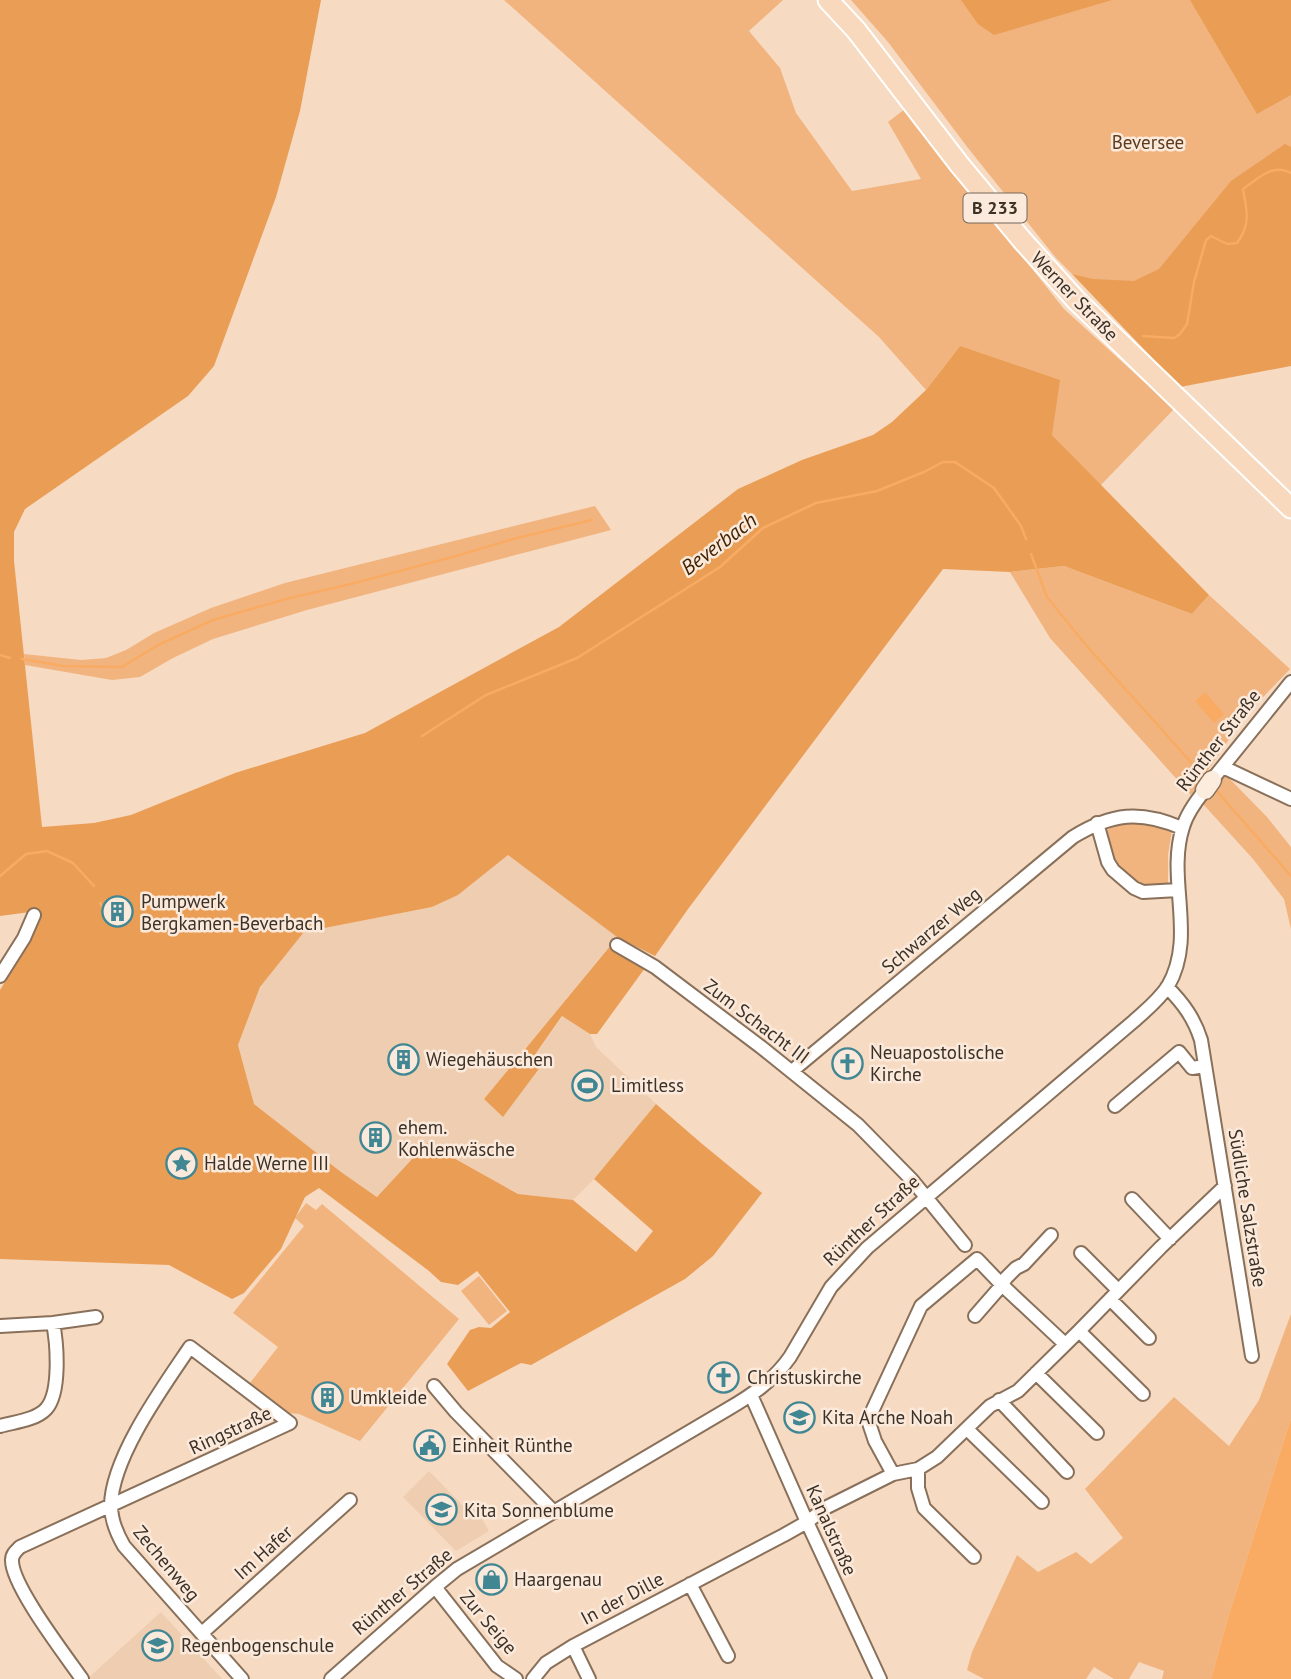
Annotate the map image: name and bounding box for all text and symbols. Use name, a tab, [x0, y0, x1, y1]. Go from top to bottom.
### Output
park label: Beversee	[1112, 130, 1184, 154]
road number: B 233	[964, 194, 1026, 223]
street label: Werner Straße	[1026, 246, 1124, 346]
water label: Beverbach	[675, 506, 762, 581]
street label: Rünther Straße	[1171, 684, 1265, 796]
street label: Schwarzer Weg	[876, 881, 986, 979]
place label: Pumpwerk Bergkamen-Beverbach	[141, 889, 323, 935]
building icon: Pumpwerk Bergkamen-Beverbach	[101, 895, 135, 929]
street label: Zum Schacht III	[699, 973, 815, 1069]
place label: Neuapostolische Kirche	[870, 1040, 1004, 1086]
building icon: Wiegehäuschen	[386, 1042, 420, 1076]
church icon: Neuapostolische Kirche	[830, 1046, 864, 1080]
place label: Wiegehäuschen	[426, 1047, 553, 1071]
sports icon: Limitless	[571, 1068, 605, 1102]
place label: Limitless	[611, 1073, 684, 1097]
place label: ehem. Kohlenwäsche	[398, 1115, 515, 1161]
building icon: ehem. Kohlenwäsche	[358, 1121, 392, 1155]
street label: Südliche Salzstraße	[1224, 1127, 1272, 1289]
place icon: Halde Werne III	[164, 1146, 198, 1180]
place label: Halde Werne III	[204, 1151, 329, 1175]
street label: Rünther Straße	[818, 1169, 924, 1271]
church icon: Christuskirche	[707, 1360, 741, 1394]
place label: Christuskirche	[747, 1365, 862, 1389]
building icon: Umkleide	[310, 1380, 344, 1414]
place label: Umkleide	[350, 1385, 427, 1409]
street label: Ringstraße	[185, 1400, 275, 1460]
school or university icon: Kita Arche Noah	[782, 1400, 816, 1434]
place label: Kita Arche Noah	[822, 1405, 953, 1429]
public building icon: Einheit Rünthe	[412, 1428, 446, 1462]
place label: Einheit Rünthe	[452, 1433, 573, 1457]
street label: Kanalstraße	[801, 1481, 863, 1579]
school or university icon: Kita Sonnenblume	[424, 1493, 458, 1527]
place label: Kita Sonnenblume	[464, 1498, 614, 1522]
street label: Im Hafer	[229, 1519, 298, 1584]
street label: Zechenweg	[128, 1520, 206, 1606]
street label: Rünther Straße	[347, 1542, 457, 1640]
shop icon: Haargenau	[474, 1562, 508, 1596]
street label: In der Dille	[576, 1566, 668, 1630]
place label: Haargenau	[514, 1567, 602, 1591]
street label: Zur Seige	[455, 1585, 523, 1659]
school or university icon: Regenbogenschule	[141, 1628, 175, 1662]
place label: Regenbogenschule	[181, 1633, 334, 1657]

